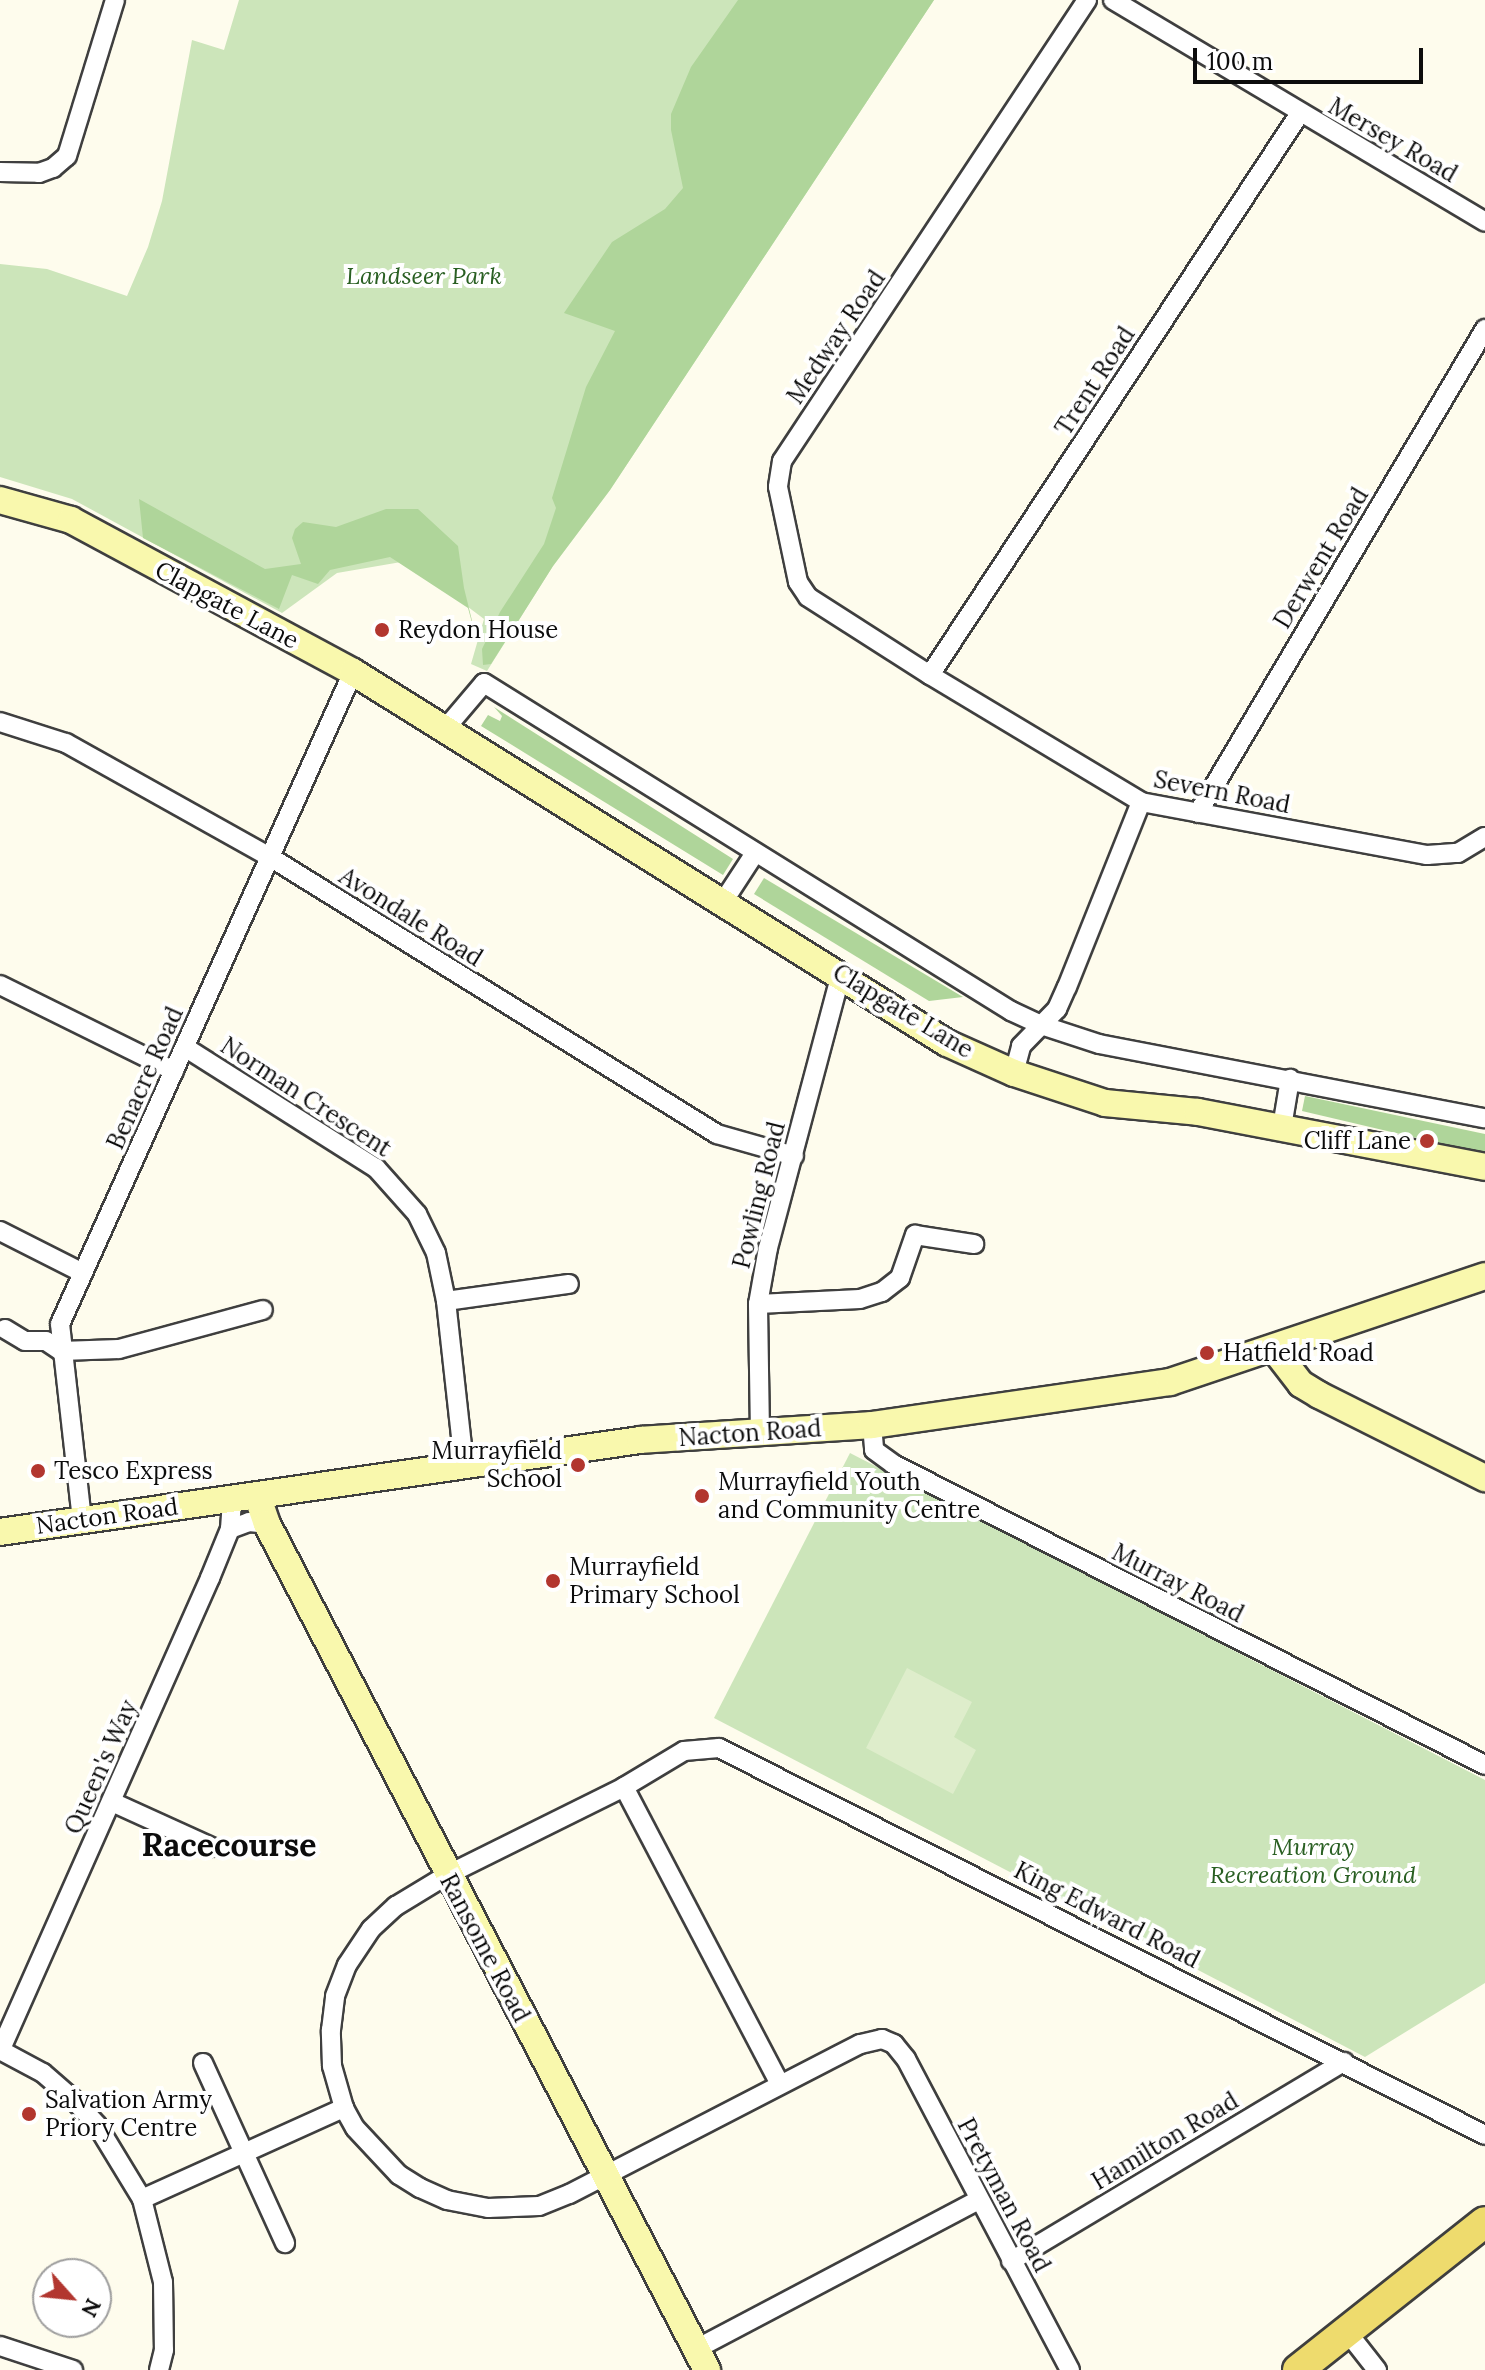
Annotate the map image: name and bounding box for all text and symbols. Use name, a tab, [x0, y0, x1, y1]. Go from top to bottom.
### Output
scale bar	[1197, 32, 1427, 82]
text: 100 m	[1207, 46, 1273, 77]
street label: Mersey Road	[1323, 92, 1463, 188]
park label: Landseer Park	[346, 262, 502, 290]
street label: Medway Road	[781, 265, 891, 409]
street label: Trent Road	[1049, 321, 1141, 441]
street label: Derwent Road	[1268, 482, 1374, 634]
street label: Clapgate Lane	[150, 555, 304, 655]
place label: Reydon House	[398, 616, 558, 644]
marker: Reydon House	[373, 621, 391, 639]
street label: Severn Road	[1151, 765, 1293, 819]
street label: Avondale Road	[334, 861, 488, 973]
street label: Clapgate Lane	[828, 958, 978, 1064]
street label: Benacre Road	[101, 1002, 189, 1154]
street label: Norman Crescent	[215, 1031, 397, 1163]
street label: Powling Road	[727, 1119, 791, 1271]
place label: Cliff Lane	[1304, 1127, 1411, 1155]
marker: Cliff Lane	[1418, 1132, 1436, 1150]
place label: Hatfield Road	[1223, 1339, 1374, 1367]
marker: Hatfield Road	[1198, 1344, 1216, 1362]
street label: Nacton Road	[678, 1414, 822, 1452]
place label: Murrayfield School	[431, 1437, 562, 1493]
marker: Murrayfield School	[569, 1456, 587, 1474]
place label: Tesco Express	[54, 1457, 213, 1485]
marker: Tesco Express	[29, 1462, 47, 1480]
place label: Murrayfield Youth and Community Centre	[718, 1468, 980, 1524]
marker: Murrayfield Youth and Community Centre	[693, 1487, 711, 1505]
street label: Nacton Road	[34, 1492, 180, 1540]
street label: Murray Road	[1107, 1538, 1249, 1628]
place label: Murrayfield Primary School	[569, 1553, 740, 1609]
marker: Murrayfield Primary School	[544, 1572, 562, 1590]
street label: Queen's Way	[59, 1695, 143, 1839]
district label: Racecourse	[142, 1826, 316, 1864]
park label: Murray Recreation Ground	[1210, 1833, 1416, 1889]
street label: King Edward Road	[1009, 1856, 1205, 1974]
street label: Ransome Road	[434, 1869, 536, 2027]
place label: Salvation Army Priory Centre	[45, 2086, 212, 2142]
street label: Hamilton Road	[1087, 2086, 1243, 2196]
marker: Salvation Army Priory Centre	[20, 2105, 38, 2123]
street label: Pretyman Road	[951, 2113, 1057, 2277]
north arrow	[32, 2258, 112, 2338]
text: N	[75, 2294, 108, 2322]

